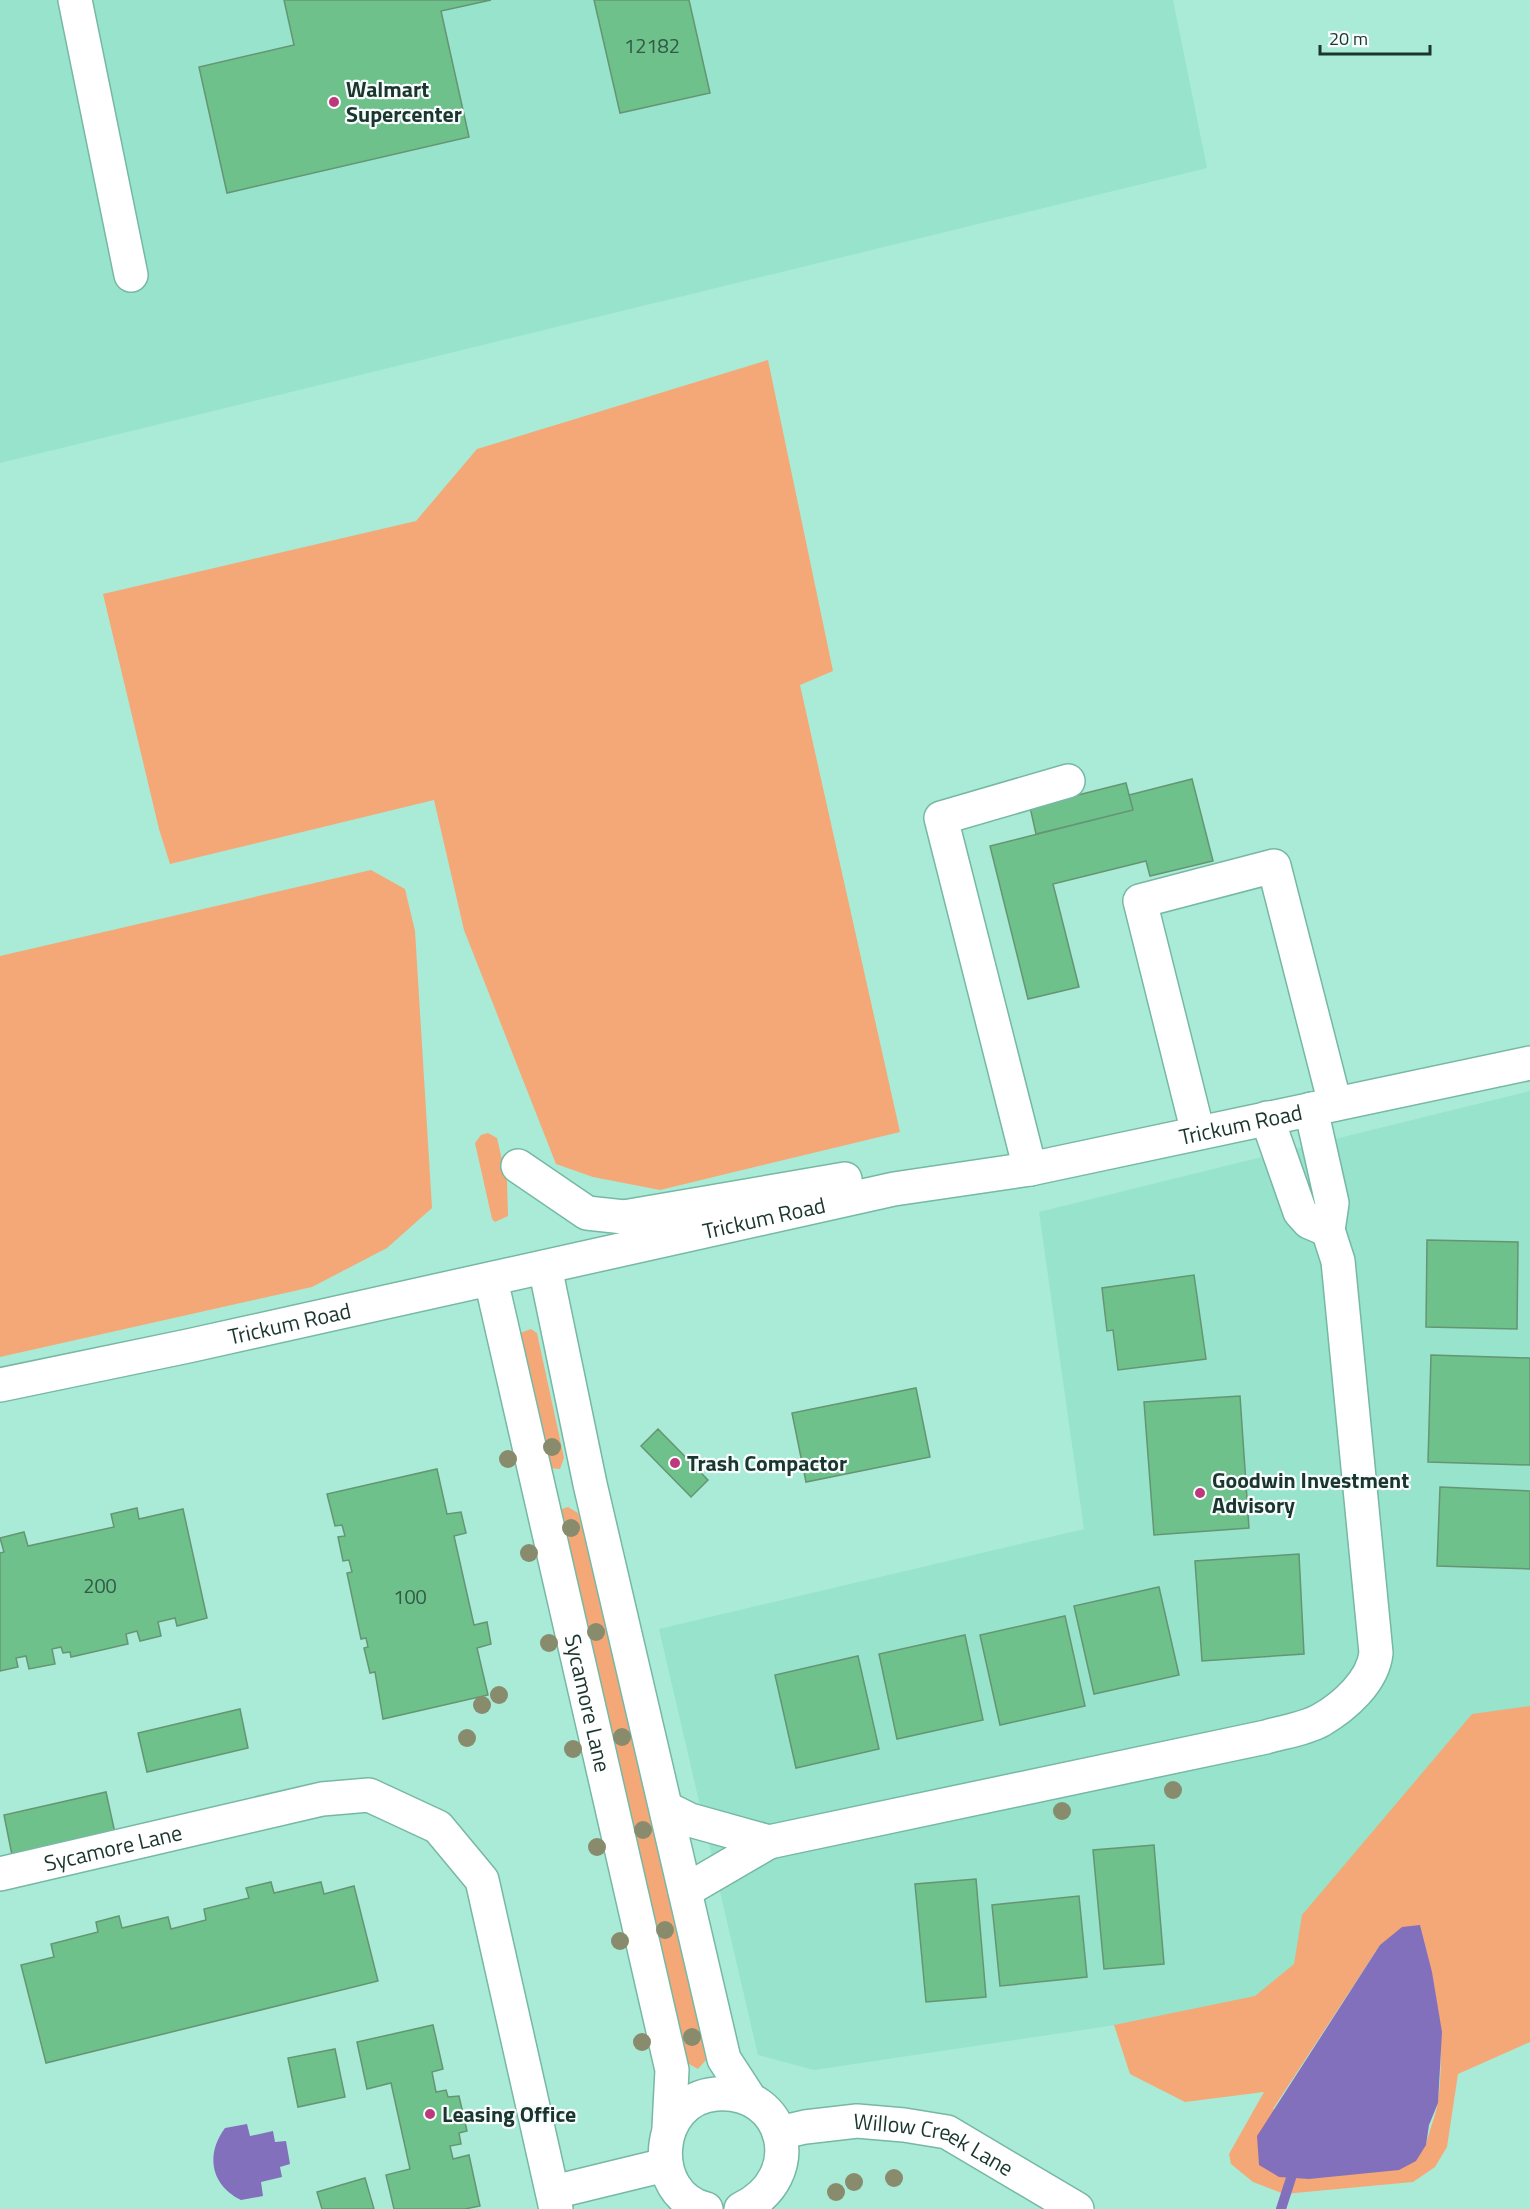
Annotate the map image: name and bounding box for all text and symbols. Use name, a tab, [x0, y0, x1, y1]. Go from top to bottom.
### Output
scale bar	[1320, 18, 1430, 56]
text: 20 m	[1329, 25, 1368, 52]
house number: 12182	[624, 30, 680, 61]
place label: Walmart Supercenter	[346, 72, 462, 131]
marker: Walmart Supercenter	[327, 95, 341, 109]
street label: Trickum Road	[1176, 1095, 1305, 1154]
street label: Trickum Road	[699, 1188, 829, 1248]
street label: Trickum Road	[225, 1293, 354, 1354]
place label: Trash Compactor	[687, 1446, 847, 1480]
marker: Trash Compactor	[668, 1456, 682, 1470]
place label: Goodwin Investment Advisory	[1212, 1463, 1409, 1522]
marker: Goodwin Investment Advisory	[1193, 1486, 1207, 1500]
house number: 200	[83, 1570, 117, 1601]
house number: 100	[393, 1581, 427, 1612]
street label: Sycamore Lane	[556, 1631, 620, 1775]
street label: Sycamore Lane	[41, 1815, 185, 1880]
place label: Leasing Office	[442, 2097, 576, 2131]
street label: Willow Creek Lane	[852, 2104, 1020, 2185]
marker: Leasing Office	[423, 2107, 437, 2121]

